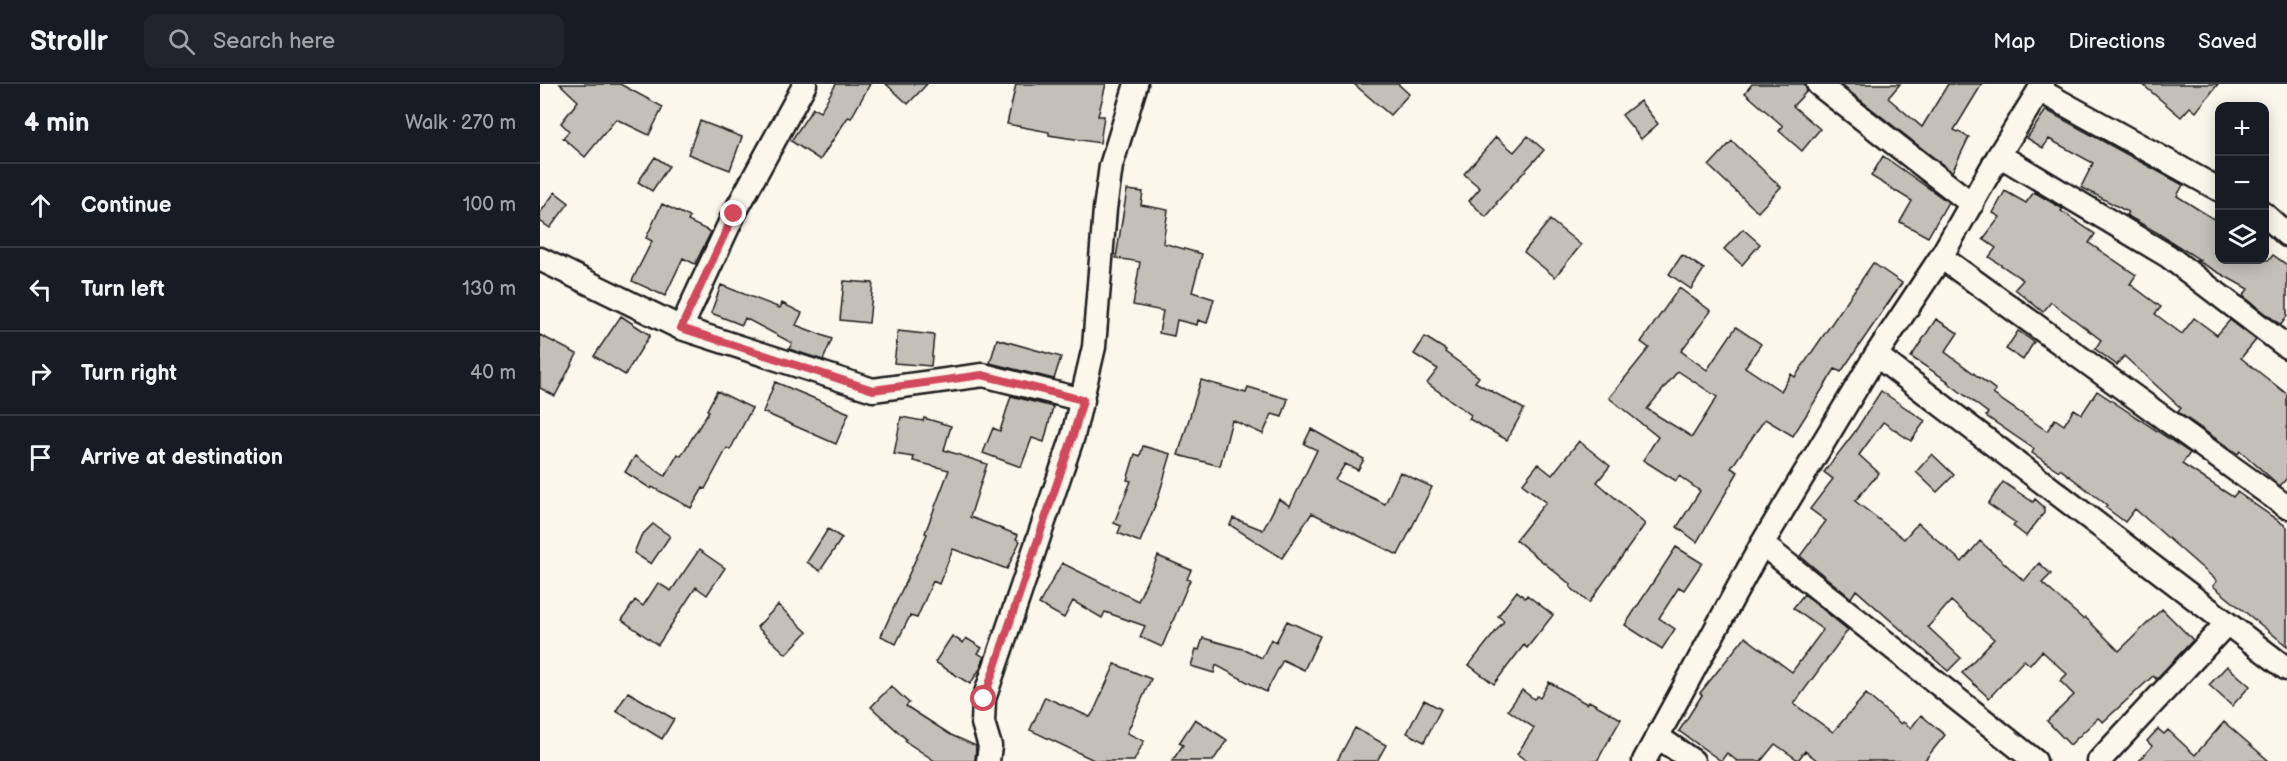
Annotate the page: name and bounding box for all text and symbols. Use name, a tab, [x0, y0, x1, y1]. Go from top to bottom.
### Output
search box	[144, 14, 564, 68]
text: Strollr	[30, 25, 108, 58]
icon: search	[165, 25, 198, 58]
text: Search here	[213, 28, 335, 55]
text: Map	[1993, 29, 2036, 54]
text: Directions	[2069, 29, 2165, 54]
text: Saved	[2198, 29, 2257, 54]
map controls	[2215, 102, 2269, 264]
button: +	[2215, 102, 2269, 156]
text: 4 min	[24, 108, 89, 139]
text: Walk · 270 m	[405, 111, 516, 135]
button: −	[2215, 156, 2269, 210]
icon: ahead	[24, 189, 57, 222]
text: Continue	[81, 192, 171, 219]
text: 100 m	[463, 193, 516, 217]
route end	[720, 200, 746, 226]
button: layers	[2215, 210, 2269, 264]
icon: left	[24, 273, 57, 306]
text: Turn left	[81, 276, 165, 303]
text: 130 m	[462, 277, 516, 301]
icon: right	[24, 357, 57, 390]
text: Turn right	[81, 360, 177, 387]
text: 40 m	[470, 361, 516, 385]
icon: arrive	[24, 441, 57, 474]
text: Arrive at destination	[81, 444, 283, 471]
route start	[970, 685, 996, 711]

